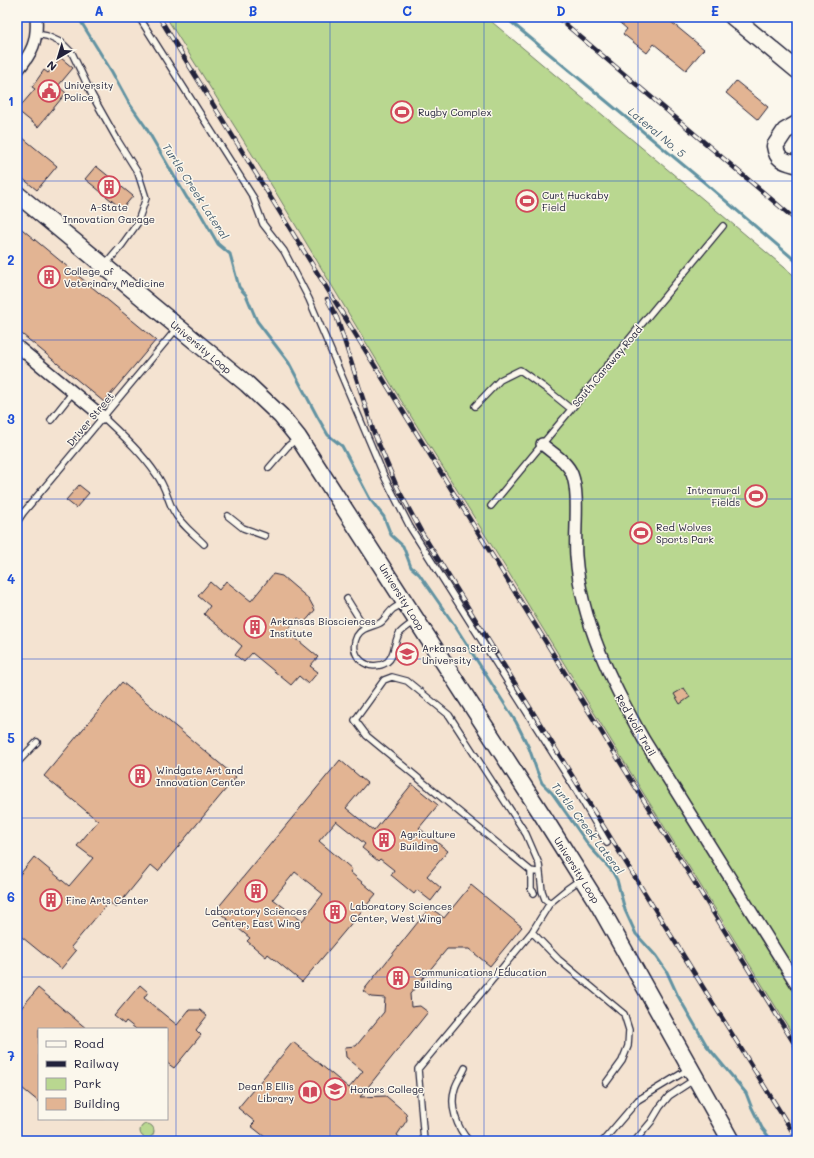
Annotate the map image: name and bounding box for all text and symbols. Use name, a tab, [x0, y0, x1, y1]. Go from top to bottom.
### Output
text: A	[94, 2, 104, 19]
text: B	[249, 2, 258, 19]
text: C	[402, 2, 412, 19]
text: D	[556, 2, 566, 19]
text: E	[711, 2, 719, 19]
north arrow	[38, 38, 78, 78]
text: N	[44, 58, 59, 75]
public building icon: University Police	[36, 78, 62, 104]
place label: University Police	[64, 78, 113, 104]
text: 1	[8, 92, 14, 109]
sports icon: Rugby Complex	[389, 99, 415, 125]
water label: Lateral No. 5	[625, 104, 689, 161]
place label: Rugby Complex	[418, 105, 491, 119]
water label: Turtle Creek Lateral	[159, 140, 233, 242]
building icon: A-State Innovation Garage	[96, 174, 122, 200]
sports icon: Curt Huckaby Field	[514, 188, 540, 214]
place label: Curt Huckaby Field	[542, 188, 609, 214]
place label: A-State Innovation Garage	[63, 200, 155, 226]
text: 2	[7, 251, 15, 268]
building icon: College of Veterinary Medicine	[36, 264, 62, 290]
place label: College of Veterinary Medicine	[64, 264, 165, 290]
street label: University Loop	[167, 317, 235, 377]
street label: South Caraway Road	[569, 322, 645, 410]
street label: Driver Street	[63, 389, 117, 449]
text: 3	[7, 410, 15, 427]
place label: Intramural Fields	[687, 483, 740, 509]
sports icon: Intramural Fields	[743, 483, 769, 509]
sports icon: Red Wolves Sports Park	[628, 520, 654, 546]
place label: Red Wolves Sports Park	[656, 520, 714, 546]
street label: University Loop	[376, 561, 428, 633]
text: 4	[7, 570, 15, 587]
building icon: Arkansas Biosciences Institute	[242, 614, 268, 640]
place label: Arkansas Biosciences Institute	[270, 614, 376, 640]
school or university icon: Arkansas State University	[394, 641, 420, 667]
place label: Arkansas State University	[422, 641, 497, 667]
street label: Red Wolf Trail	[613, 692, 659, 758]
text: 5	[7, 729, 15, 746]
building icon: Windgate Art and Innovation Center	[127, 763, 153, 789]
place label: Windgate Art and Innovation Center	[156, 763, 246, 789]
water label: Turtle Creek Lateral	[548, 779, 628, 877]
building icon: Agriculture Building	[371, 827, 397, 853]
place label: Agriculture Building	[400, 827, 456, 853]
street label: University Loop	[551, 834, 603, 906]
building icon: Laboratory Sciences Center, East Wing	[243, 878, 269, 904]
building icon: Fine Arts Center	[38, 887, 64, 913]
text: 6	[7, 888, 15, 905]
place label: Fine Arts Center	[66, 893, 148, 907]
building icon: Laboratory Sciences Center, West Wing	[322, 899, 348, 925]
place label: Laboratory Sciences Center, West Wing	[350, 899, 452, 925]
place label: Laboratory Sciences Center, East Wing	[205, 904, 307, 930]
building icon: Communications/Education Building	[385, 965, 411, 991]
place label: Communications/Education Building	[414, 965, 547, 991]
legend	[38, 1028, 168, 1120]
text: Road	[74, 1035, 104, 1051]
text: 7	[7, 1047, 15, 1064]
text: Railway	[74, 1055, 119, 1071]
text: Park	[74, 1075, 101, 1091]
school or university icon: Honors College	[322, 1076, 348, 1102]
place label: Dean B Ellis Library	[238, 1079, 294, 1105]
library icon: Dean B Ellis Library	[297, 1079, 323, 1105]
place label: Honors College	[350, 1082, 424, 1096]
text: Building	[74, 1095, 120, 1111]

